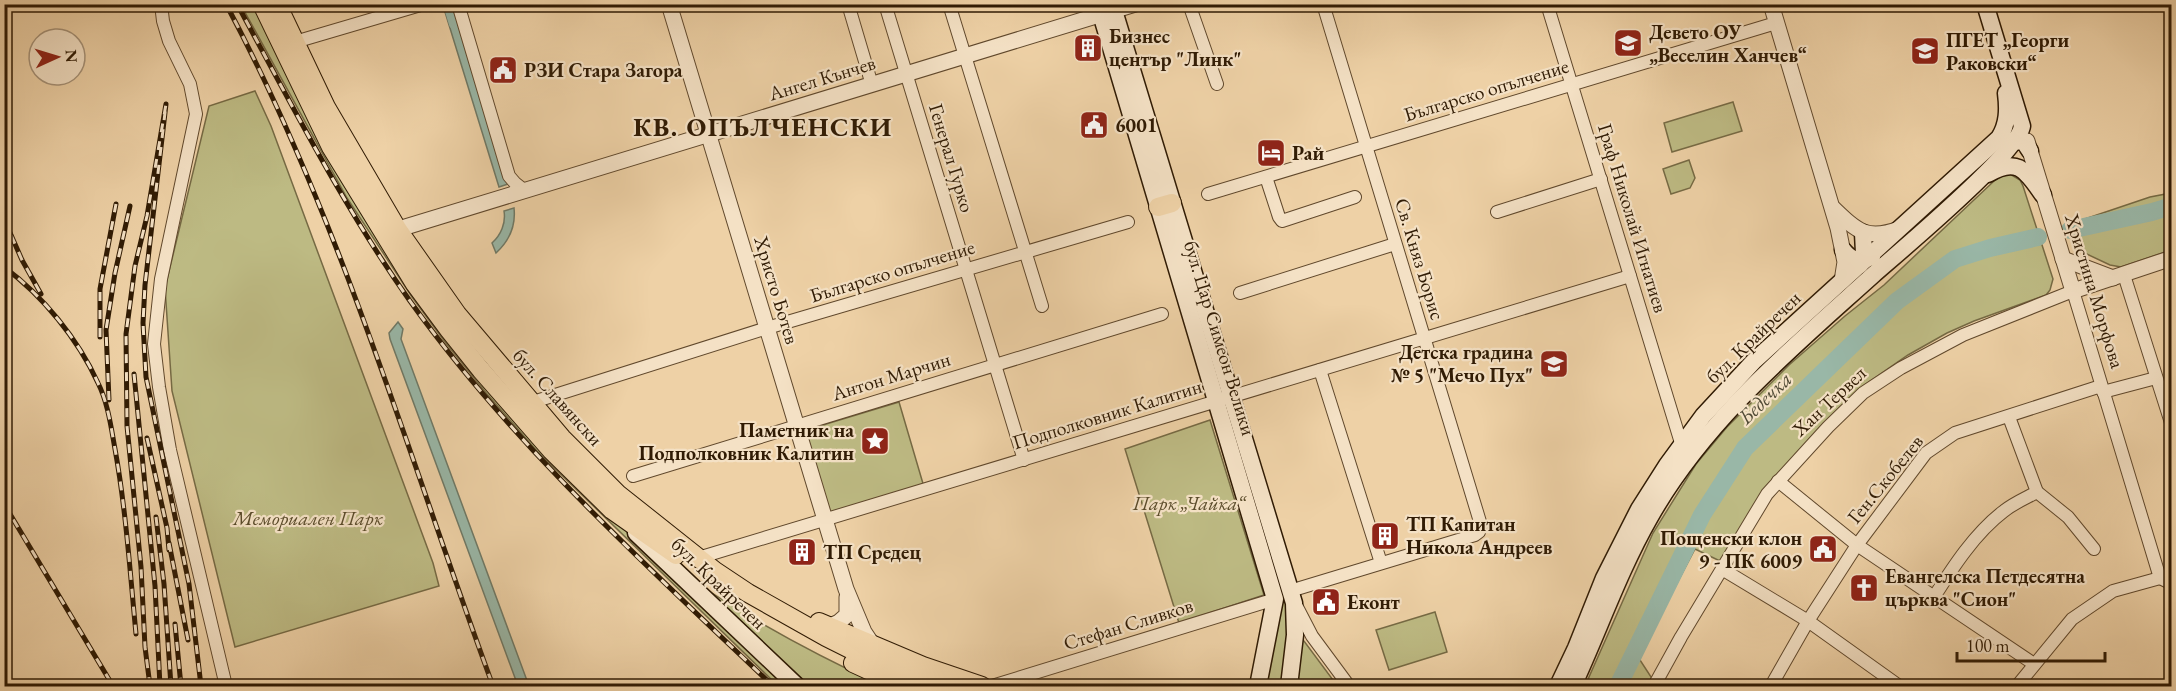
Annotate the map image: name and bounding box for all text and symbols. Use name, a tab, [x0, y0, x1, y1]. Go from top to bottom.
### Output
place label: Девето ОУ „Веселин Ханчев“	[1649, 19, 1807, 68]
place label: Бизнес център "Линк"	[1109, 23, 1241, 72]
north arrow	[27, 27, 87, 87]
school or university icon: Девето ОУ „Веселин Ханчев“	[1612, 27, 1644, 59]
place label: ПГЕТ „Георги Раковски“	[1946, 27, 2069, 76]
building icon: Бизнес център "Линк"	[1072, 32, 1104, 64]
school or university icon: ПГЕТ „Георги Раковски“	[1909, 35, 1941, 67]
text: N	[61, 49, 82, 63]
street label: Ангел Кънчев	[765, 49, 878, 107]
street label: Българско опълчение	[1400, 52, 1572, 127]
public building icon: РЗИ Стара Загора	[487, 54, 519, 86]
place label: РЗИ Стара Загора	[524, 57, 683, 83]
street label: Генерал Гурко	[923, 100, 981, 216]
public building icon: 6001	[1078, 109, 1110, 141]
district label: КВ. ОПЪЛЧЕНСКИ	[633, 110, 893, 144]
place label: 6001	[1115, 112, 1157, 138]
street label: Граф Николай Игнатиев	[1592, 120, 1674, 316]
hotel icon: Рай	[1255, 137, 1287, 169]
place label: Рай	[1292, 140, 1324, 166]
street label: Св. Княз Борис	[1389, 195, 1451, 323]
street label: Христина Морфова	[2059, 210, 2131, 371]
street label: Христо Ботев	[748, 232, 806, 347]
street label: Българско опълчение	[806, 233, 978, 308]
street label: бул. Цар Симеон Велики	[1178, 237, 1262, 439]
street label: бул. Крайречен	[1700, 285, 1806, 389]
place label: Детска градина № 5 "Мечо Пух"	[1391, 339, 1533, 388]
street label: бул. Славянски	[507, 343, 609, 452]
street label: Антон Марчин	[828, 346, 953, 407]
school or university icon: Детска градина № 5 "Мечо Пух"	[1538, 348, 1570, 380]
street label: Хан Тервел	[1786, 360, 1872, 443]
water label: Бедечка	[1731, 365, 1797, 431]
street label: Подполковник Калитин	[1009, 373, 1205, 455]
place label: Паметник на Подполковник Калитин	[639, 417, 854, 466]
place icon: Паметник на Подполковник Калитин	[859, 425, 891, 457]
street label: Ген.Скобелев	[1841, 429, 1929, 529]
park label: Парк „Чайка“	[1132, 490, 1247, 516]
park label: Мемориален Парк	[232, 505, 384, 531]
place label: ТП Капитан Никола Андреев	[1406, 511, 1553, 560]
building icon: ТП Капитан Никола Андреев	[1369, 520, 1401, 552]
place label: Пощенски клон 9 - ПК 6009	[1660, 525, 1802, 574]
street label: бул. Крайречен	[666, 531, 772, 635]
public building icon: Пощенски клон 9 - ПК 6009	[1807, 533, 1839, 565]
building icon: ТП Средец	[786, 536, 818, 568]
place label: ТП Средец	[823, 539, 921, 565]
place label: Евангелска Петдесятна църква "Сион"	[1885, 563, 2085, 612]
church icon: Евангелска Петдесятна църква "Сион"	[1848, 572, 1880, 604]
public building icon: Еконт	[1310, 586, 1342, 618]
place label: Еконт	[1347, 589, 1400, 615]
street label: Стефан Сливков	[1060, 592, 1196, 656]
scale bar	[1957, 625, 2106, 663]
text: 100 m	[1966, 634, 2010, 657]

